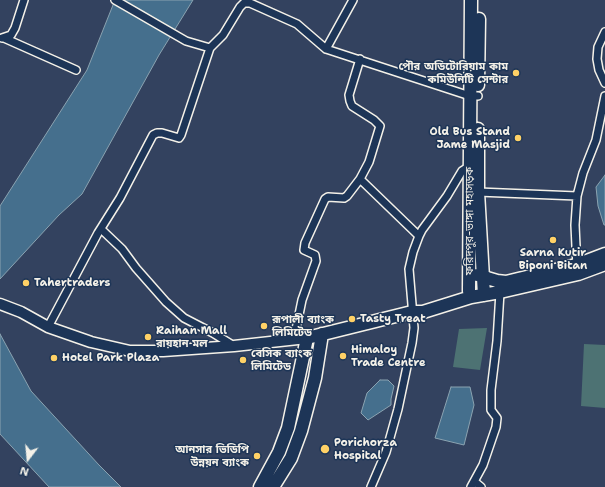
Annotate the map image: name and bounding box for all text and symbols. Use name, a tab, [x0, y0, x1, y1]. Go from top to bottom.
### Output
place label: পৌর অডিটোরিয়াম কাম কমিউনিটি সেন্টার	[398, 60, 508, 86]
marker: পৌর অডিটোরিয়াম কাম কমিউনিটি সেন্টার	[511, 68, 521, 78]
place label: Old Bus Stand Jame Masjid	[430, 125, 510, 151]
marker: Old Bus Stand Jame Masjid	[513, 133, 523, 143]
street label: ফরিদপুর-ভাঙ্গা মহাসড়ক	[463, 167, 477, 275]
marker: Sarna Kutir Biponi Bitan	[548, 235, 558, 245]
place label: Sarna Kutir Biponi Bitan	[519, 246, 587, 272]
place label: Tahertraders	[34, 276, 110, 290]
marker: Tahertraders	[21, 278, 31, 288]
place label: Tasty Treat	[360, 312, 426, 326]
place label: রূপালী ব্যাংক লিমিটেড	[272, 313, 334, 339]
marker: Tasty Treat	[347, 314, 357, 324]
marker: রূপালী ব্যাংক লিমিটেড	[259, 321, 269, 331]
place label: Raihan Mall রায়হান মল	[156, 324, 227, 350]
marker: Raihan Mall রায়হান মল	[143, 332, 153, 342]
place label: Himaloy Trade Centre	[351, 343, 426, 369]
place label: বেসিক ব্যাংক লিমিটেড	[251, 347, 312, 373]
place label: Hotel Park Plaza	[62, 351, 159, 365]
marker: Himaloy Trade Centre	[338, 351, 348, 361]
marker: Hotel Park Plaza	[49, 353, 59, 363]
marker: বেসিক ব্যাংক লিমিটেড	[238, 355, 248, 365]
place label: Porichorza Hospital	[334, 436, 397, 462]
north arrow	[8, 439, 48, 479]
place label: আনসার ভিডিপি উন্নয়ন ব্যাংক	[175, 443, 249, 469]
marker: Porichorza Hospital	[319, 443, 331, 455]
marker: আনসার ভিডিপি উন্নয়ন ব্যাংক	[252, 451, 262, 461]
text: N	[18, 463, 31, 479]

